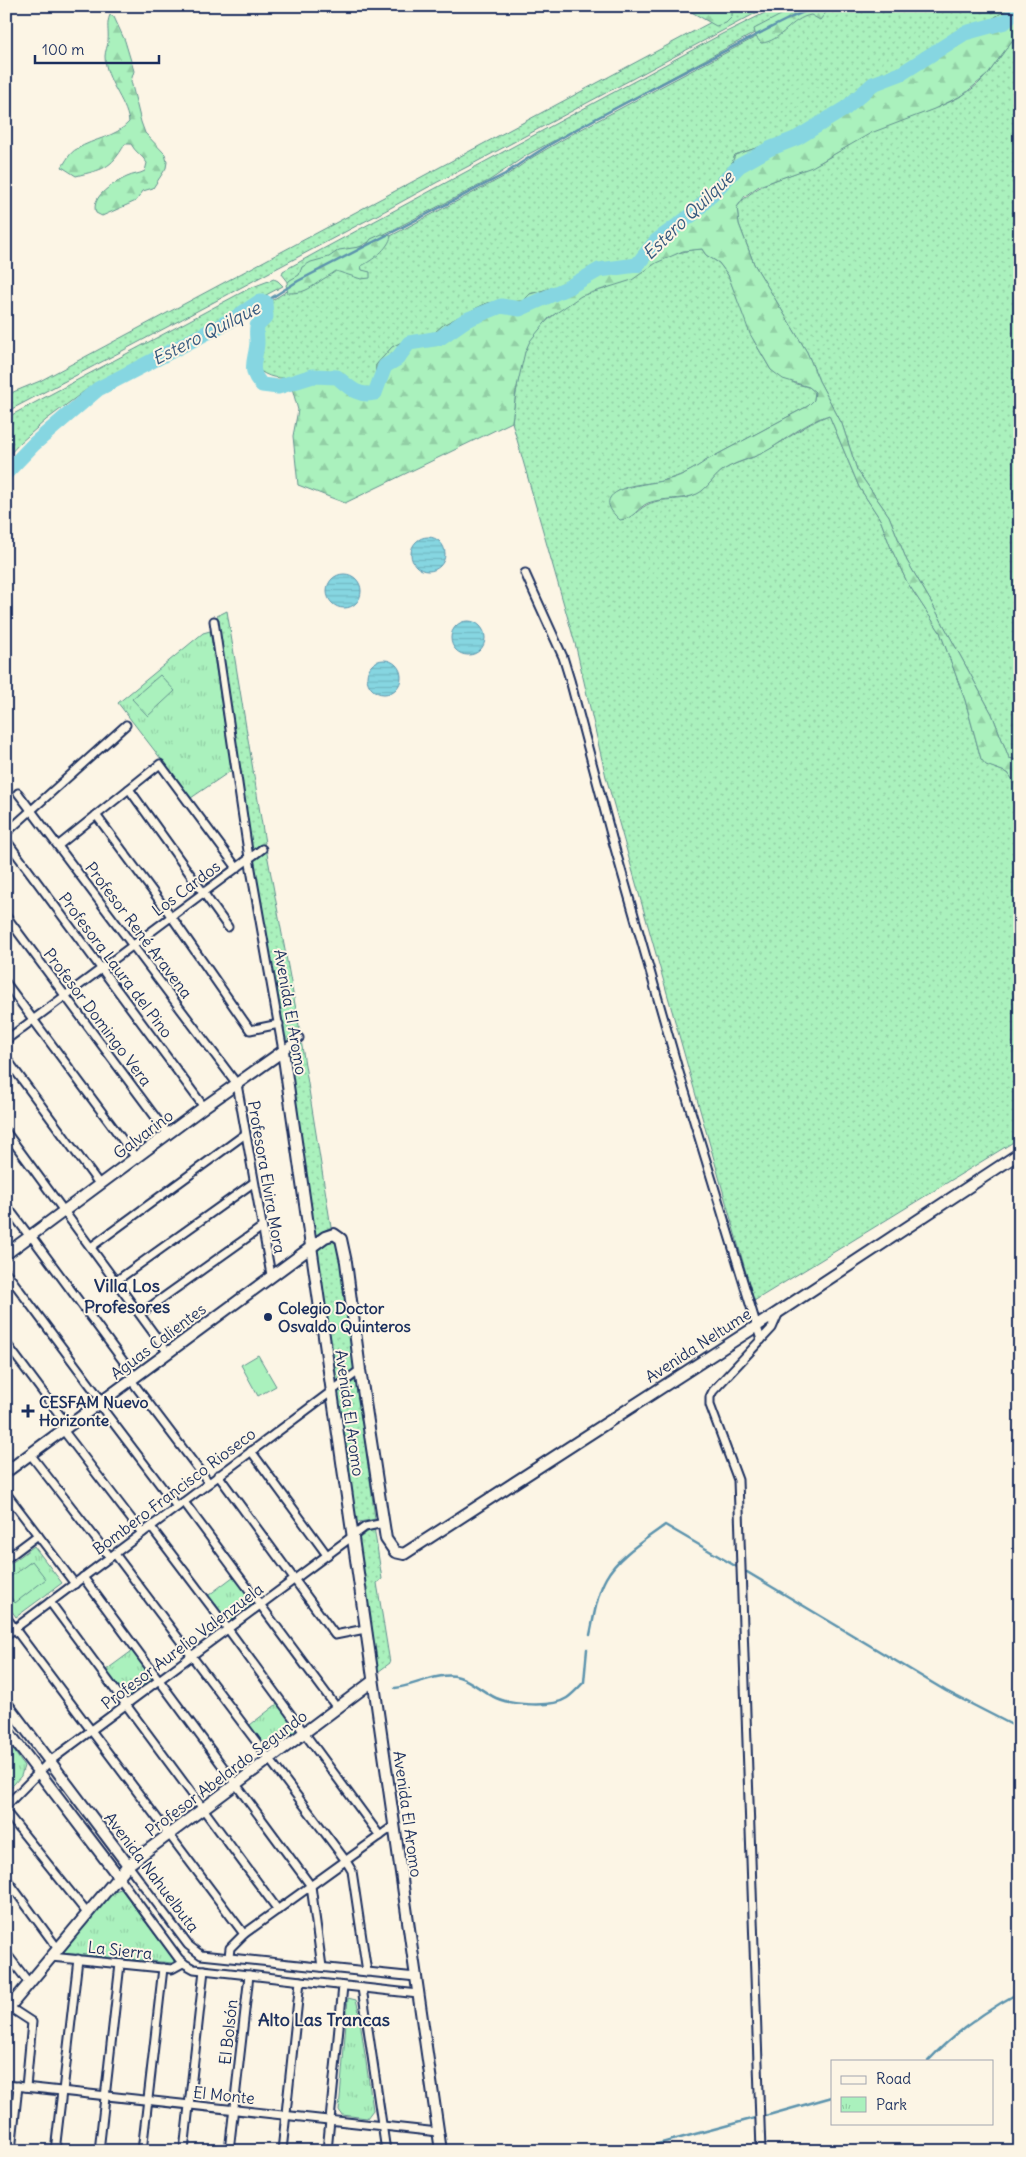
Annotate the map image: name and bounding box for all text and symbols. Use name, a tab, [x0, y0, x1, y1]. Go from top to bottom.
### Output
scale bar	[35, 32, 159, 64]
text: 100 m	[42, 40, 84, 59]
water label: Estero Quilque	[638, 165, 739, 264]
water label: Estero Quilque	[148, 295, 265, 370]
street label: Los Cardos	[148, 856, 224, 920]
street label: Profesor René Aravena	[81, 858, 197, 1002]
street label: Profesora Laura del Pino	[55, 888, 177, 1042]
street label: Profesor Domingo Vera	[40, 944, 156, 1090]
street label: Avenida El Aromo	[270, 948, 312, 1076]
street label: Profesora Elvira Mora	[244, 1099, 290, 1255]
street label: Galvarino	[109, 1105, 177, 1163]
district label: Villa Los Profesores	[84, 1274, 170, 1318]
place label: Colegio Doctor Osvaldo Quinteros	[278, 1298, 411, 1336]
street label: Aguas Calientes	[106, 1299, 210, 1383]
street label: Avenida Neltume	[641, 1303, 755, 1387]
marker: Colegio Doctor Osvaldo Quinteros	[262, 1311, 274, 1323]
street label: Avenida El Aromo	[331, 1349, 369, 1477]
place label: CESFAM Nuevo Horizonte	[39, 1392, 149, 1430]
marker: CESFAM Nuevo Horizonte	[21, 1404, 35, 1418]
street label: Bombero Francisco Rioseco	[89, 1423, 259, 1559]
street label: Profesor Aurelio Valenzuela	[97, 1579, 267, 1713]
street label: Profesor Abelardo Segundo	[141, 1706, 311, 1840]
street label: Avenida El Aromo	[389, 1750, 427, 1878]
street label: Avenida Nahuelbuta	[100, 1808, 204, 1936]
street label: La Sierra	[87, 1937, 153, 1963]
street label: El Bolsón	[215, 1998, 241, 2066]
district label: Alto Las Trancas	[258, 2008, 390, 2031]
legend	[831, 2060, 994, 2124]
text: Road	[876, 2069, 911, 2088]
street label: El Monte	[192, 2082, 256, 2108]
text: Park	[876, 2095, 907, 2114]

